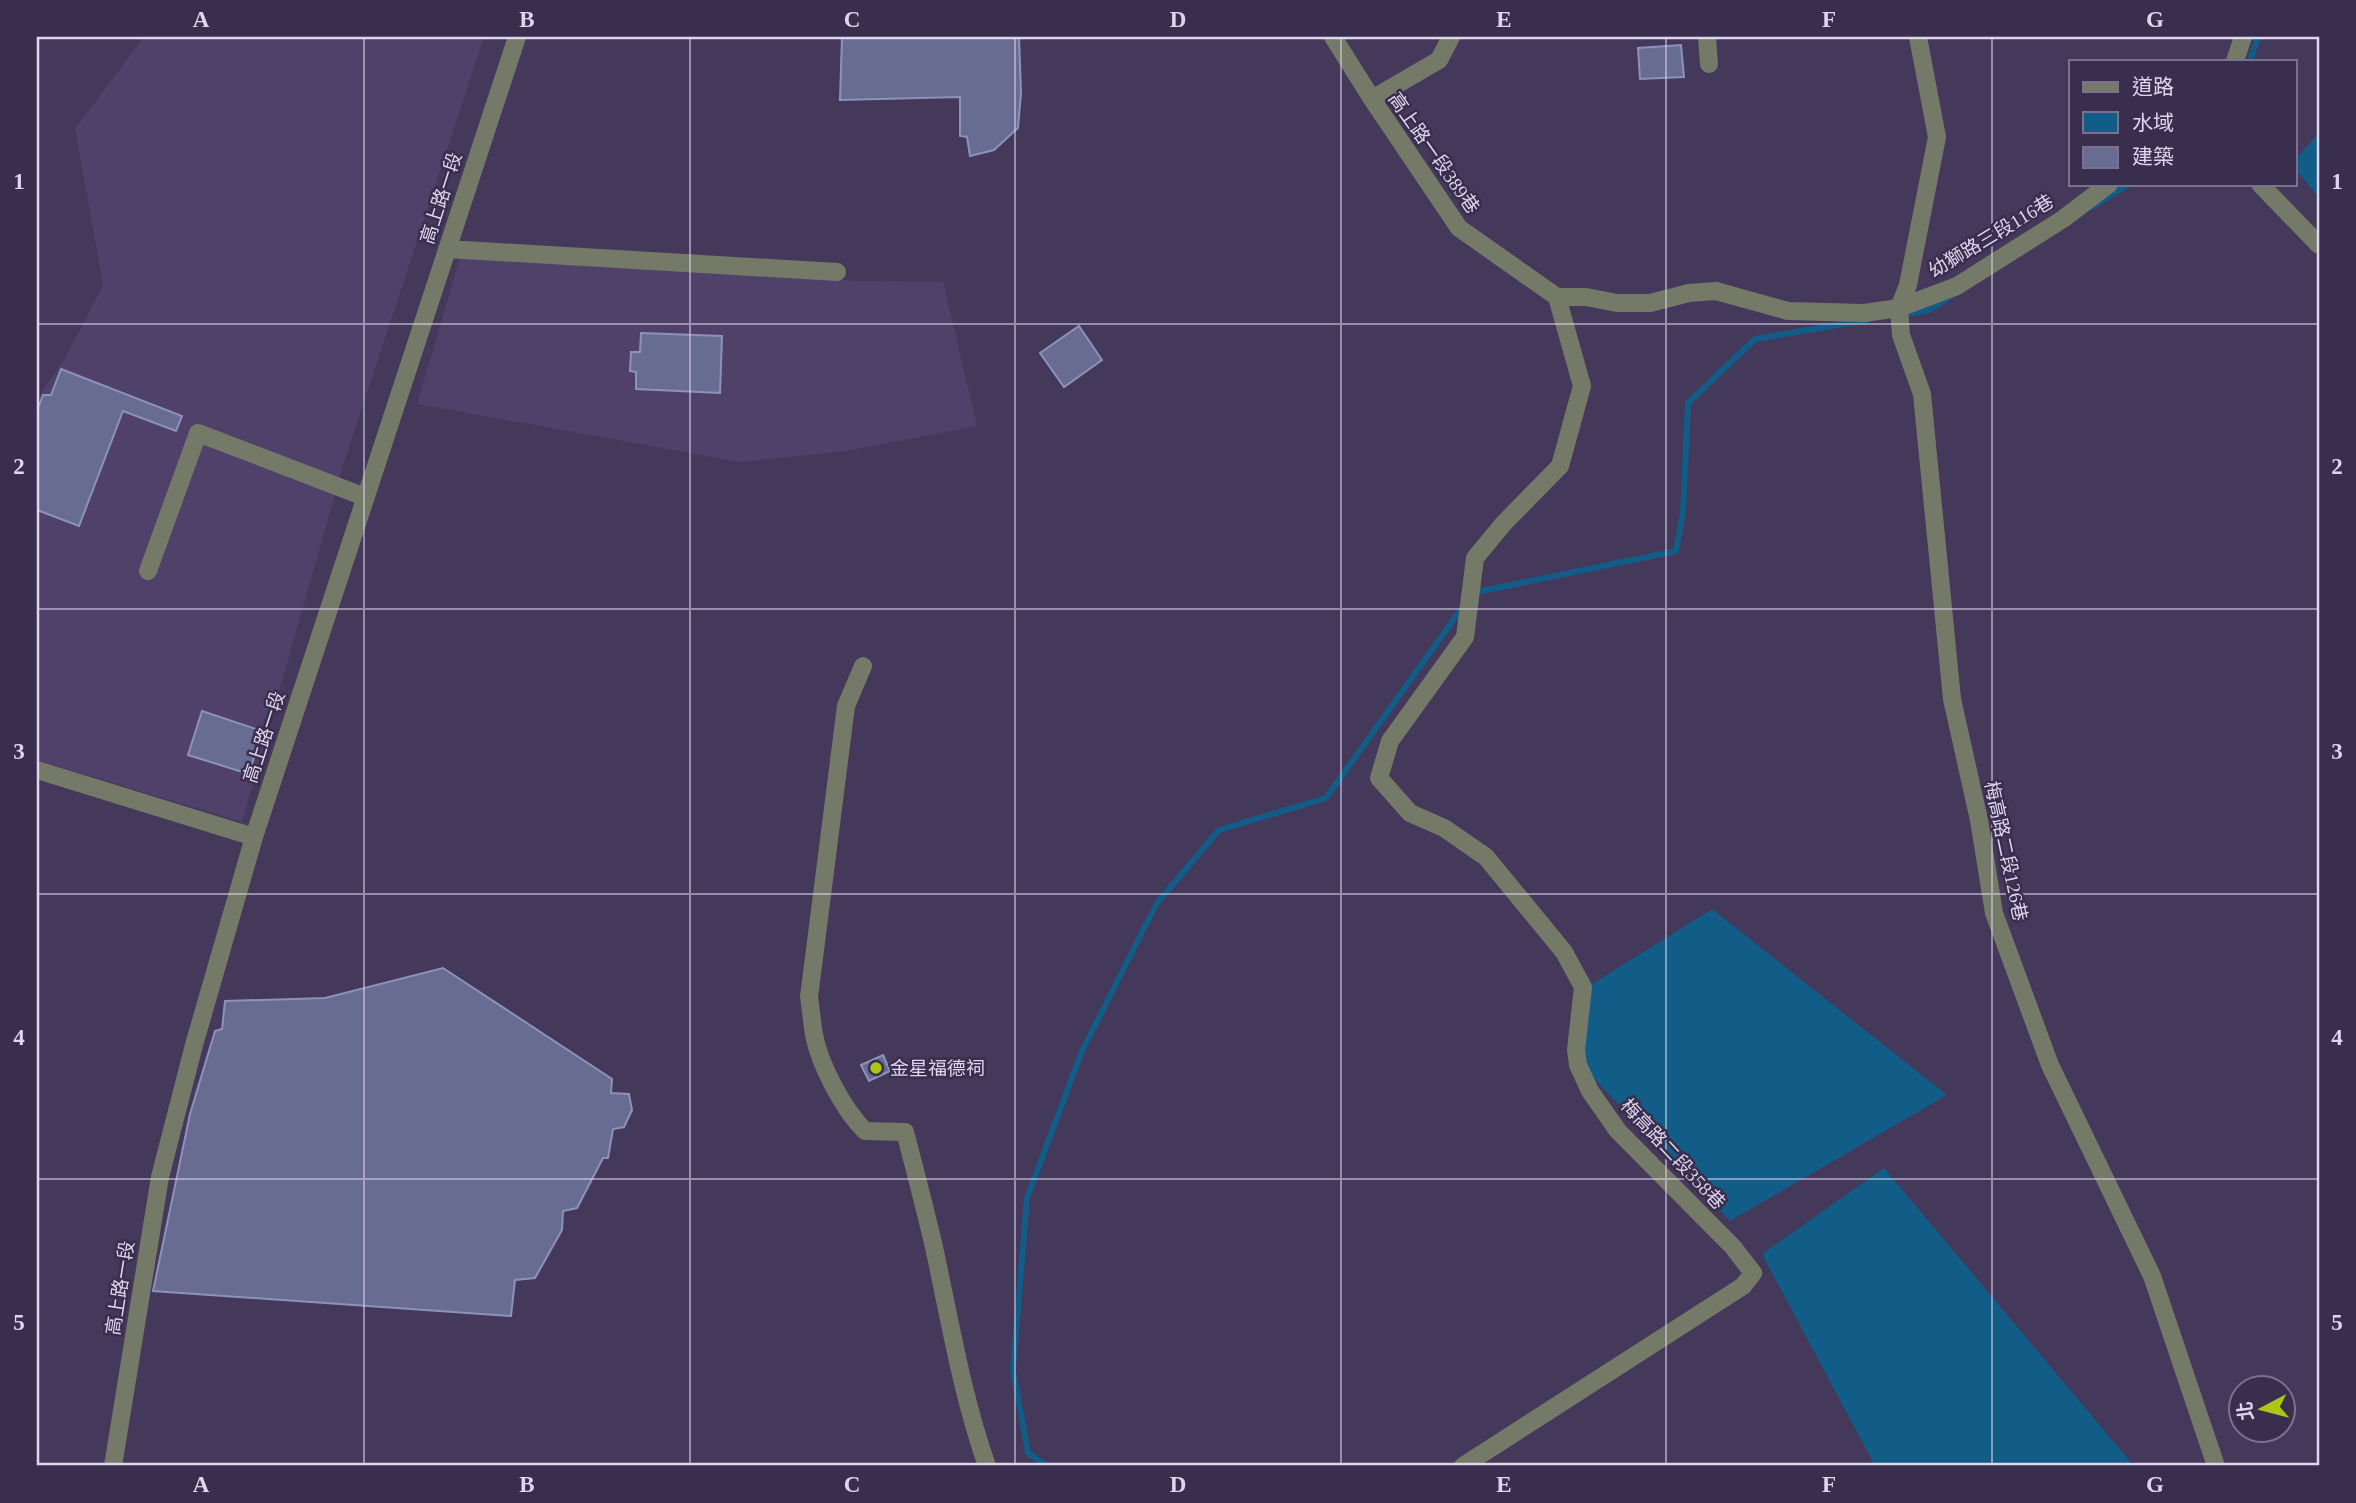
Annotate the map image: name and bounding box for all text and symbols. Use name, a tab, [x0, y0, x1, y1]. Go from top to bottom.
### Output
text: A	[193, 7, 210, 32]
text: B	[519, 7, 535, 32]
text: C	[844, 7, 860, 32]
text: D	[1170, 7, 1186, 32]
text: E	[1496, 7, 1512, 32]
text: F	[1822, 7, 1836, 32]
text: G	[2146, 7, 2164, 32]
legend	[2069, 60, 2296, 186]
text: 道路	[2132, 75, 2174, 99]
street label: 高上路一段389巷	[1385, 89, 1483, 217]
text: 水域	[2132, 111, 2174, 135]
text: 建築	[2132, 145, 2174, 169]
street label: 高上路一段	[416, 150, 466, 246]
text: 1	[13, 169, 25, 194]
text: 1	[2331, 169, 2343, 194]
street label: 幼獅路三段116巷	[1925, 190, 2057, 282]
text: 2	[13, 454, 25, 479]
text: 2	[2331, 454, 2343, 479]
street label: 高上路一段	[239, 689, 289, 785]
text: 3	[13, 739, 25, 764]
text: 3	[2331, 739, 2343, 764]
street label: 梅高路二段126巷	[1981, 779, 2031, 923]
text: 4	[13, 1025, 25, 1050]
text: 4	[2331, 1025, 2343, 1050]
place label: 金星福德祠	[890, 1058, 985, 1079]
marker: 金星福德祠	[868, 1060, 884, 1076]
street label: 梅高路二段358巷	[1617, 1095, 1729, 1213]
street label: 高上路一段	[102, 1239, 138, 1337]
text: 5	[13, 1310, 25, 1335]
text: 5	[2331, 1310, 2343, 1335]
north arrow	[2226, 1374, 2296, 1444]
text: 北	[2234, 1400, 2257, 1422]
text: A	[193, 1472, 210, 1497]
text: B	[519, 1472, 535, 1497]
text: C	[844, 1472, 860, 1497]
text: D	[1170, 1472, 1186, 1497]
text: E	[1496, 1472, 1512, 1497]
text: F	[1822, 1472, 1836, 1497]
text: G	[2146, 1472, 2164, 1497]

